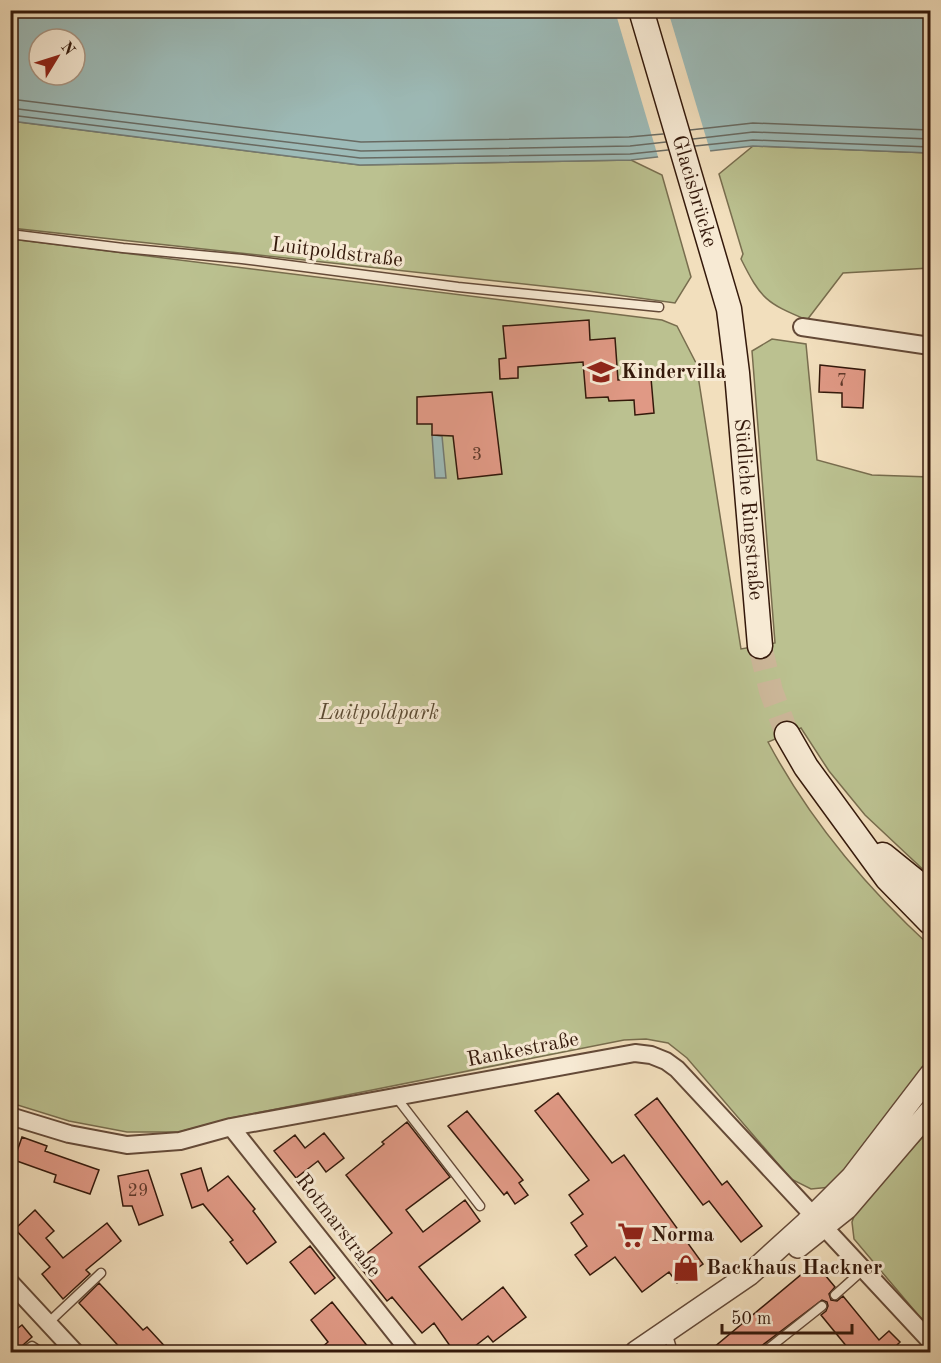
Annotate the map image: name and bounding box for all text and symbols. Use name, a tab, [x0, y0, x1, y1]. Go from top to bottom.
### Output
north arrow	[27, 27, 87, 87]
text: N	[57, 39, 78, 59]
street label: Glacisbrücke	[668, 133, 721, 250]
street label: Luitpoldstraße	[270, 235, 404, 271]
school or university icon: Kindervilla	[586, 357, 616, 387]
place label: Kindervilla	[621, 362, 727, 383]
house number: 7	[837, 372, 847, 390]
street label: Südliche Ringstraße	[730, 418, 767, 601]
house number: 3	[472, 446, 482, 464]
park label: Luitpoldpark	[318, 703, 439, 724]
street label: Rankestraße	[465, 1029, 581, 1071]
street label: Rotmarstraße	[291, 1170, 385, 1282]
house number: 29	[128, 1182, 148, 1200]
supermarket icon: Norma	[616, 1220, 646, 1250]
place label: Norma	[651, 1225, 715, 1246]
shop icon: Backhaus Hackner	[671, 1253, 701, 1283]
place label: Backhaus Hackner	[706, 1258, 882, 1279]
scale bar	[722, 1297, 852, 1335]
text: 50 m	[731, 1310, 771, 1328]

